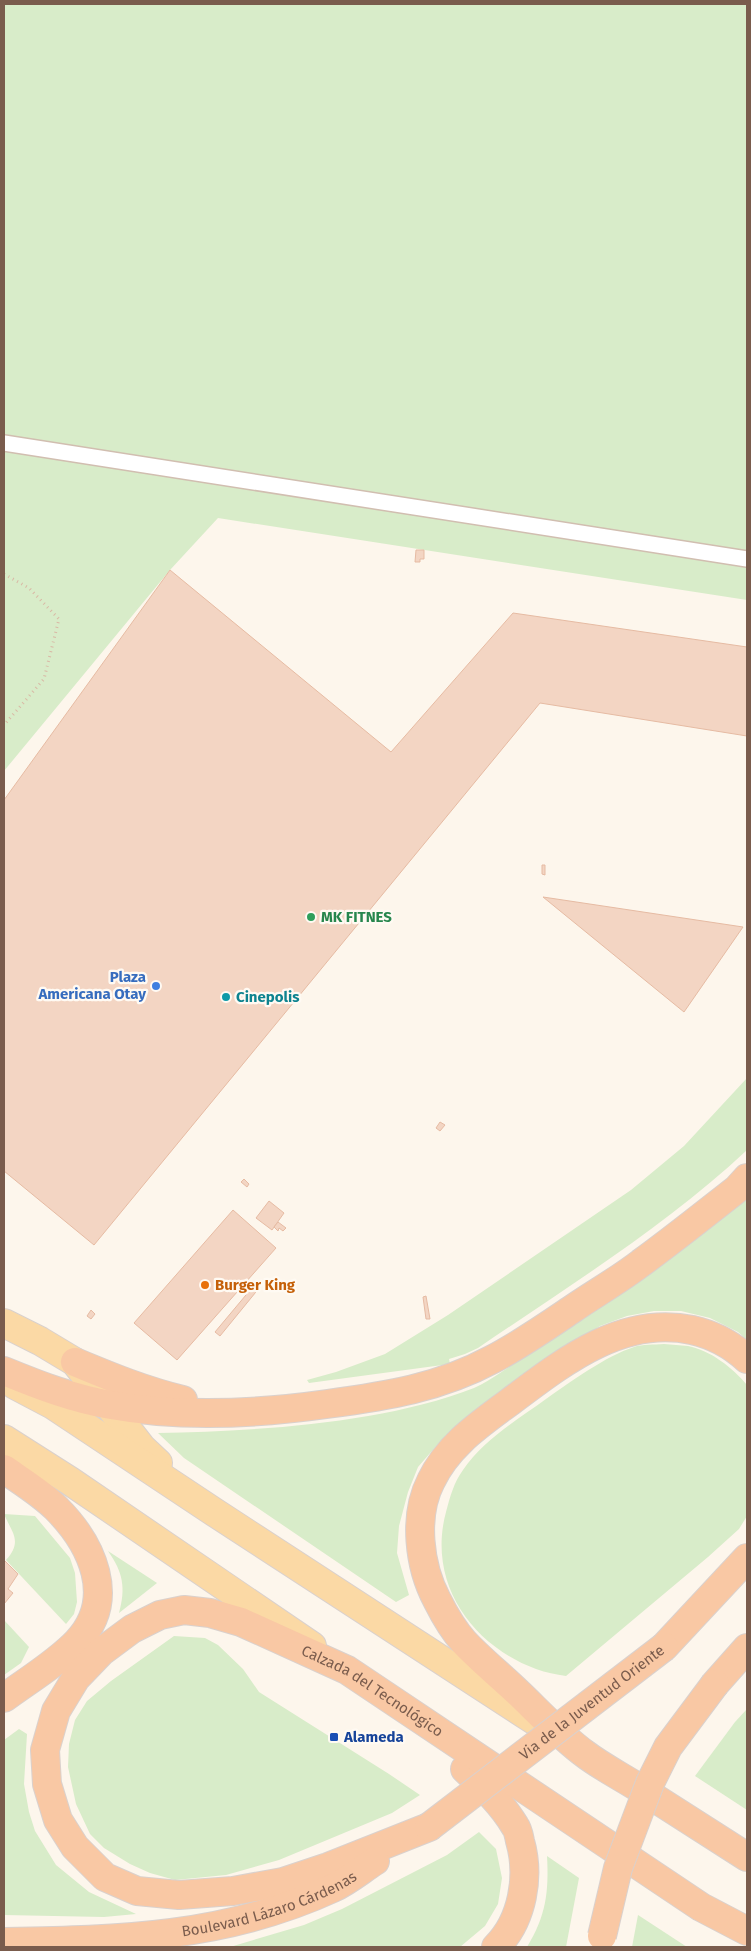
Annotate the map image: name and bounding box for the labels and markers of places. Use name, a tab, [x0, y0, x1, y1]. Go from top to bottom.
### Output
place label: MK FITNES	[321, 908, 392, 926]
marker: MK FITNES	[305, 911, 317, 923]
place label: Plaza Americana Otay	[38, 968, 146, 1003]
marker: Plaza Americana Otay	[150, 980, 162, 992]
place label: Cinepolis	[236, 988, 299, 1006]
marker: Cinepolis	[220, 991, 232, 1003]
place label: Burger King	[215, 1276, 296, 1294]
marker: Burger King	[199, 1279, 211, 1291]
place label: Alameda	[343, 1728, 404, 1746]
marker: Alameda	[328, 1731, 340, 1743]

